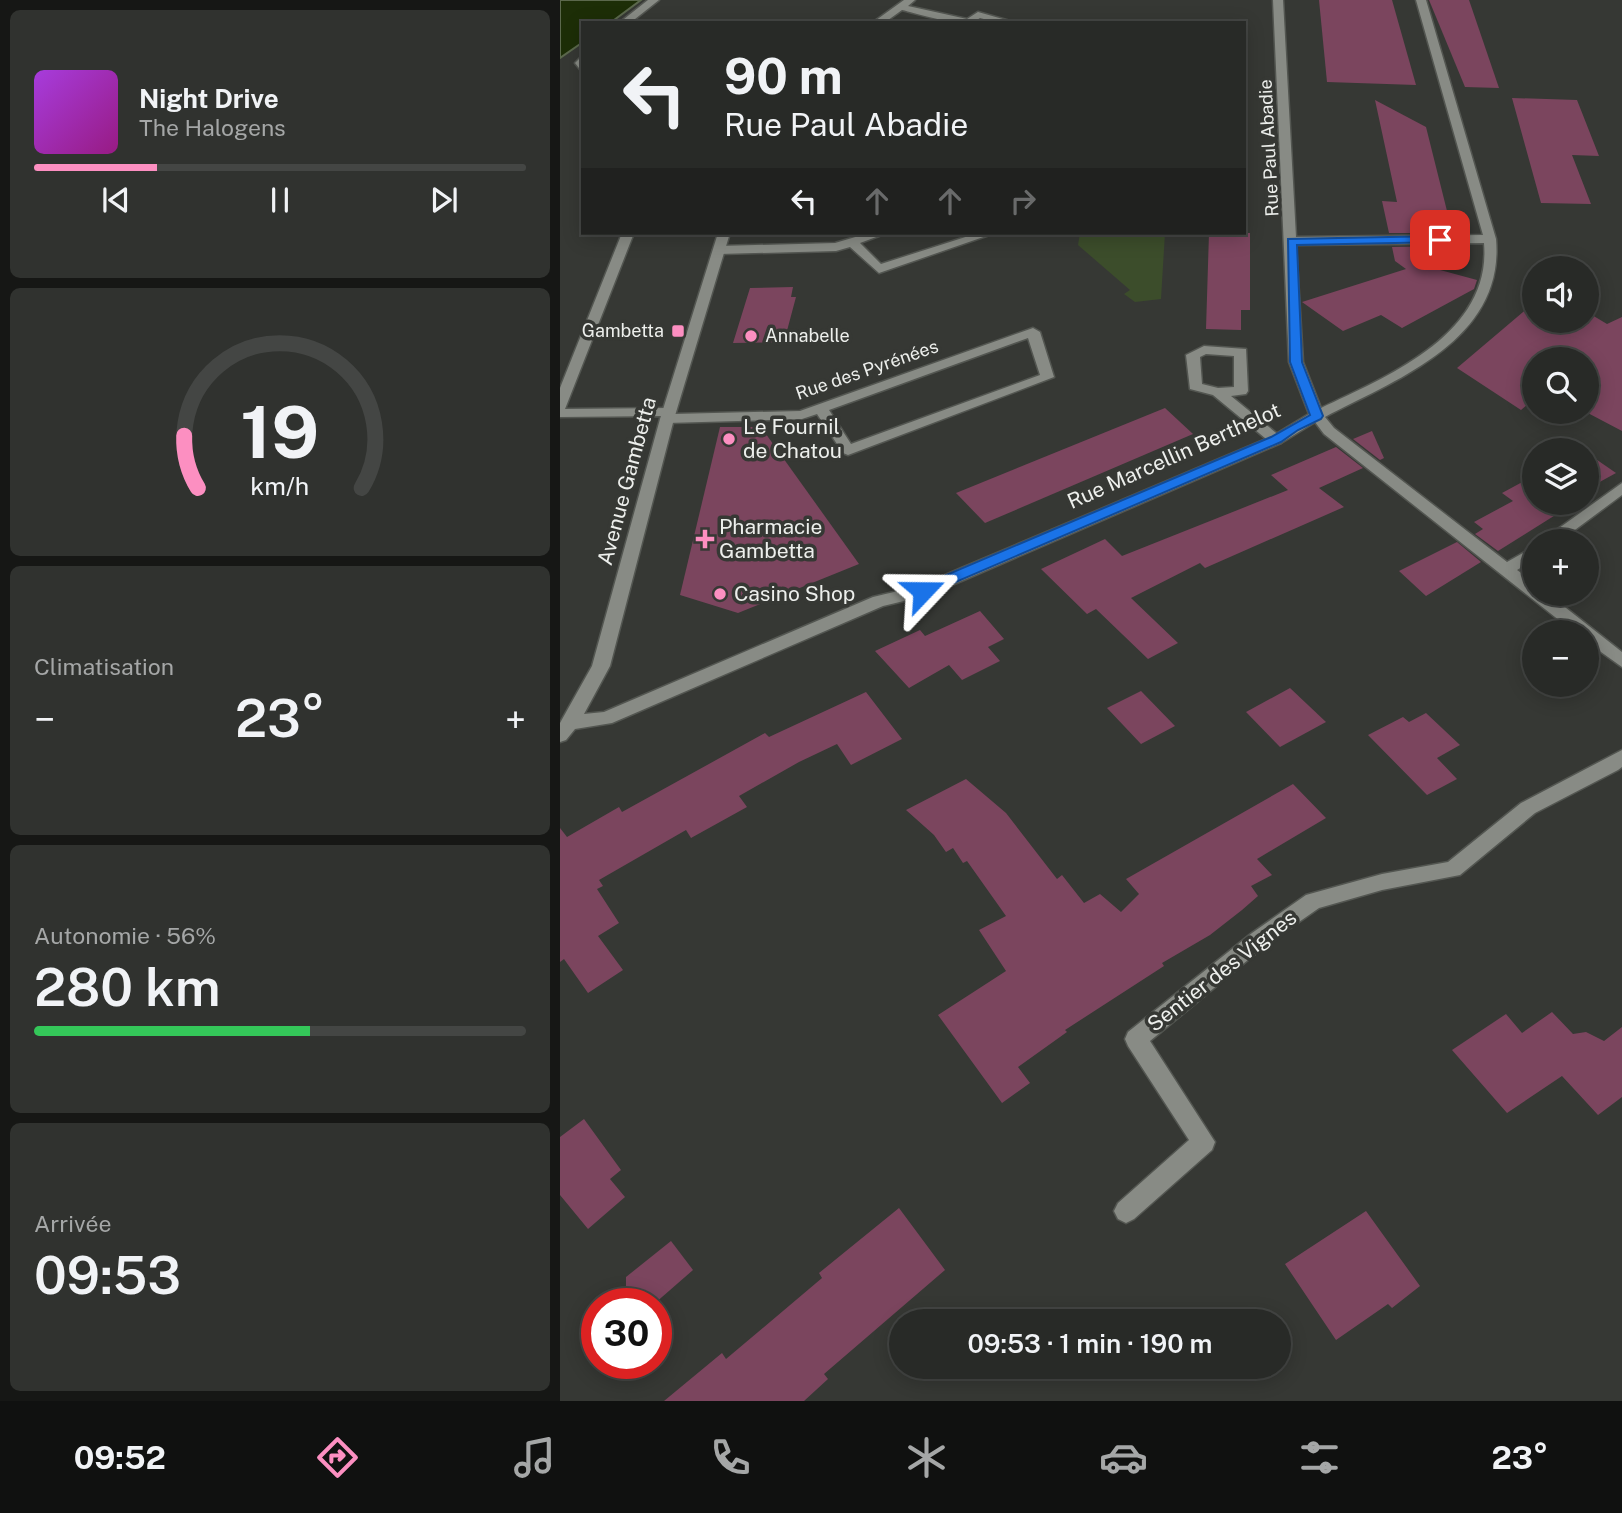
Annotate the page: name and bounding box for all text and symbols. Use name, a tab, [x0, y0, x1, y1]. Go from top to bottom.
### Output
text: 90 m	[724, 47, 843, 105]
icon: left	[609, 49, 700, 140]
street label: Rue Paul Abadie	[1254, 79, 1283, 217]
text: Night Drive	[139, 83, 279, 114]
text: Rue Paul Abadie	[724, 106, 968, 143]
text: The Halogens	[139, 114, 286, 141]
icon: previous	[97, 181, 135, 219]
icon: pause	[261, 181, 299, 219]
icon: next	[425, 181, 463, 219]
icon: left	[785, 182, 823, 220]
icon: ahead	[858, 182, 896, 220]
icon: ahead	[931, 182, 969, 220]
icon: right	[1004, 182, 1042, 220]
pin	[1410, 210, 1470, 270]
icon: arrive	[1421, 221, 1459, 259]
map controls	[1522, 256, 1599, 697]
button: sound	[1522, 256, 1599, 333]
place label: Gambetta	[582, 320, 664, 341]
marker: Gambetta	[670, 323, 686, 339]
place label: Annabelle	[765, 325, 850, 346]
marker: Annabelle	[743, 328, 759, 344]
street label: Rue des Pyrénées	[793, 335, 941, 404]
button: search	[1522, 347, 1599, 424]
text: 19	[240, 390, 320, 475]
street label: Avenue Gambetta	[592, 394, 661, 568]
street label: Rue Marcellin Berthelot	[1063, 397, 1284, 514]
place label: Le Fournil de Chatou	[743, 414, 842, 463]
marker: Le Fournil de Chatou	[721, 431, 737, 447]
button: layers	[1522, 438, 1599, 515]
text: km/h	[251, 471, 309, 501]
place label: Pharmacie Gambetta	[719, 514, 822, 563]
button: +	[1522, 529, 1599, 606]
marker: Pharmacie Gambetta	[697, 531, 713, 547]
position arrow	[886, 554, 960, 628]
place label: Casino Shop	[734, 581, 855, 606]
marker: Casino Shop	[712, 586, 728, 602]
button: −	[1522, 620, 1599, 697]
text: Climatisation	[34, 653, 174, 680]
text: 23°	[235, 688, 325, 749]
text: −	[34, 697, 55, 742]
text: +	[505, 697, 526, 742]
street label: Sentier des Vignes	[1142, 905, 1301, 1037]
text: Autonomie · 56%	[34, 922, 216, 949]
text: 280 km	[34, 957, 221, 1018]
text: Arrivée	[34, 1210, 111, 1237]
text: 09:53	[34, 1245, 181, 1306]
speed limit sign: 30	[581, 1288, 672, 1379]
text: 09:53 · 1 min · 190 m	[967, 1328, 1213, 1359]
icon: directions	[313, 1433, 362, 1482]
icon: music	[510, 1433, 559, 1482]
icon: phone	[706, 1433, 755, 1482]
icon: climate	[902, 1433, 951, 1482]
icon: car	[1099, 1433, 1148, 1482]
icon: filters	[1295, 1433, 1344, 1482]
text: 09:52	[74, 1439, 166, 1476]
text: 23°	[1491, 1439, 1548, 1476]

